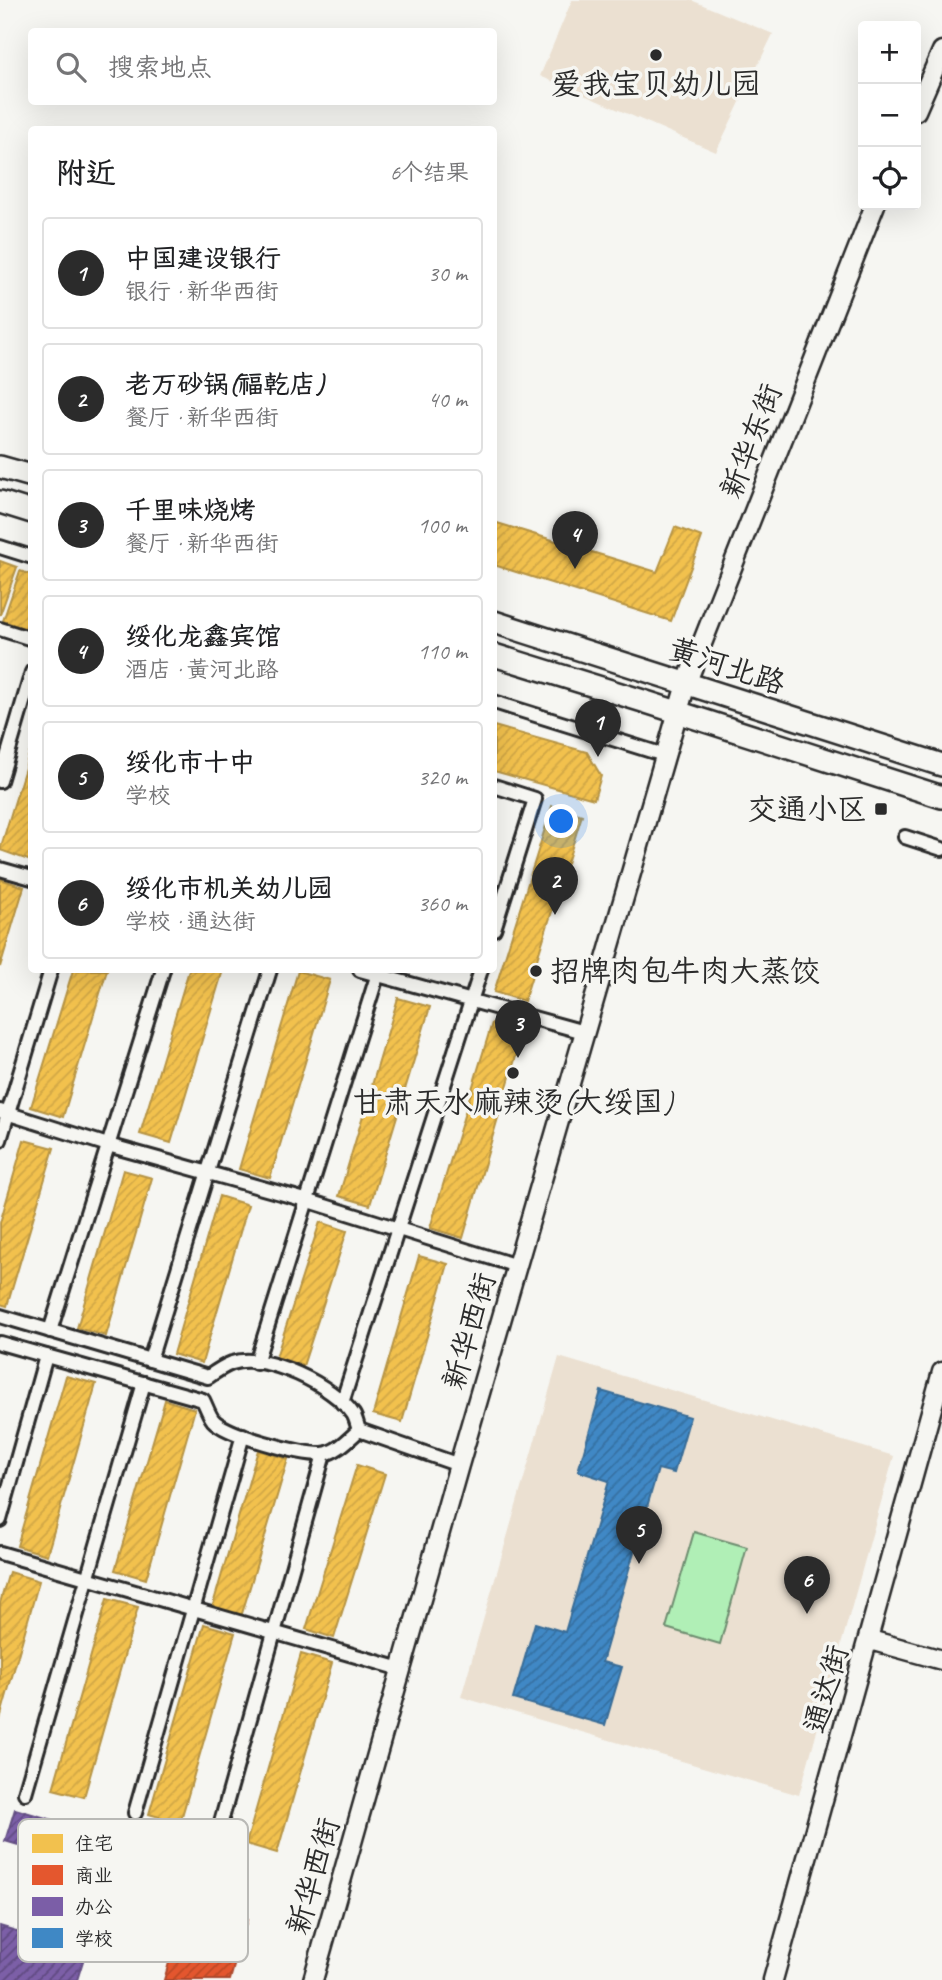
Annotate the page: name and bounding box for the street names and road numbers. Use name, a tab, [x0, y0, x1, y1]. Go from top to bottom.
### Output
street label: 新华东街	[712, 378, 790, 504]
street label: 黄河北路	[664, 629, 790, 703]
street label: 新华西街	[434, 1268, 504, 1394]
street label: 通达街	[795, 1641, 857, 1737]
street label: 新华西街	[278, 1813, 348, 1939]

